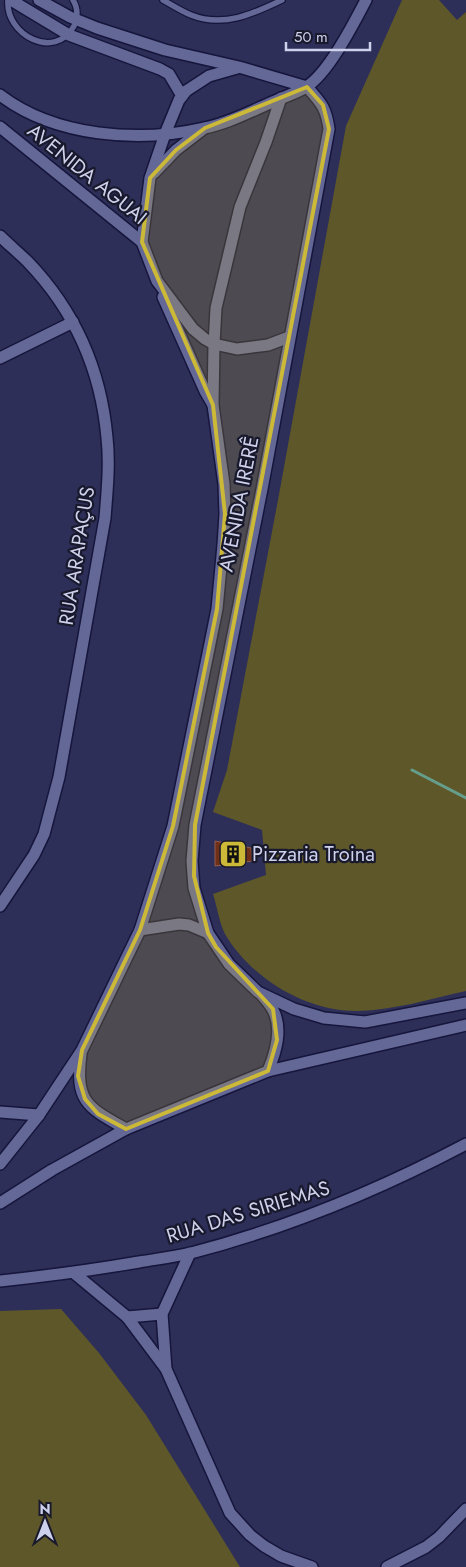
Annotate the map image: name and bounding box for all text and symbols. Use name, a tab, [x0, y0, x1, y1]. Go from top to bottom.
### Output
scale bar	[286, 20, 370, 52]
text: 50 m	[294, 26, 328, 48]
street label: AVENIDA AGUAI	[21, 117, 153, 231]
street label: AVENIDA IRERÊ	[212, 434, 266, 574]
street label: RUA ARAPAÇUS	[52, 485, 102, 627]
building icon: Pizzaria Troina	[218, 839, 248, 869]
place label: Pizzaria Troina	[252, 840, 375, 869]
street label: RUA DAS SIRIEMAS	[163, 1173, 333, 1251]
north arrow	[20, 1497, 70, 1547]
text: N	[39, 1499, 51, 1519]

